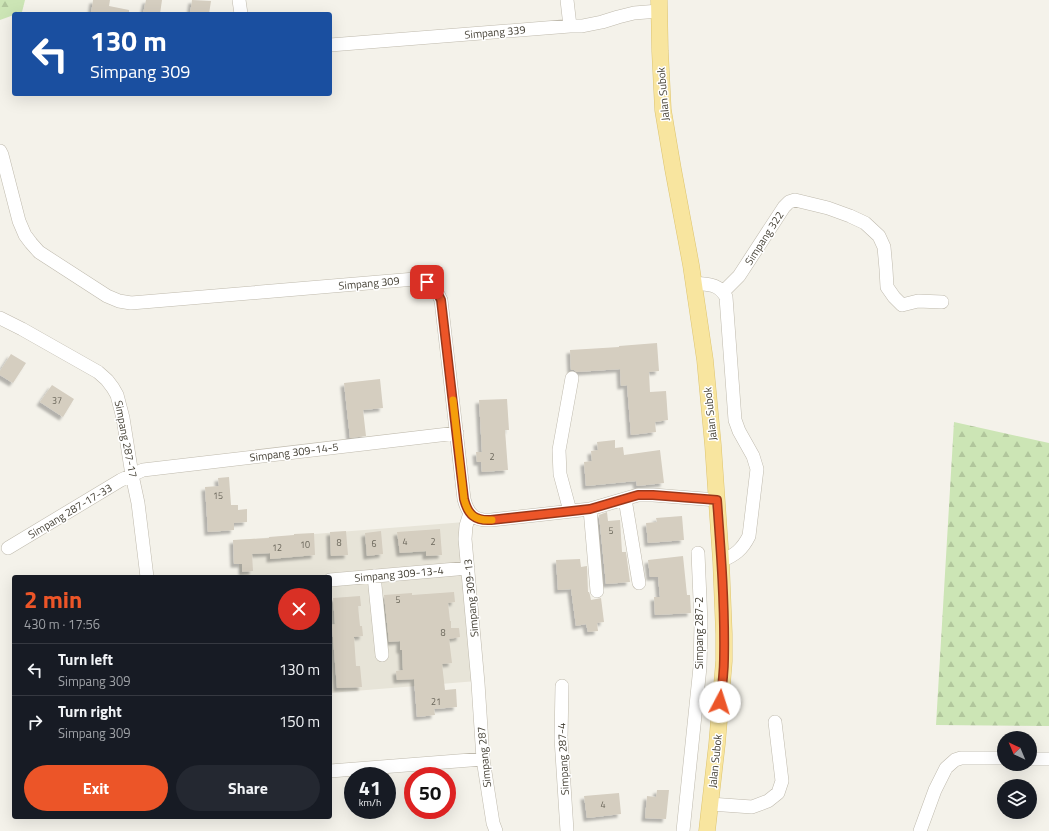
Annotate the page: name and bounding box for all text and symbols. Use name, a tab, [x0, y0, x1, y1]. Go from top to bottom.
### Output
text: 130 m	[90, 19, 167, 62]
street label: Simpang 339	[464, 21, 526, 43]
icon: left	[24, 28, 76, 80]
text: Simpang 309	[90, 58, 190, 85]
street label: Jalan Subok	[653, 66, 673, 121]
street label: Simpang 322	[741, 208, 787, 268]
pin	[410, 265, 444, 299]
icon: arrive	[416, 271, 438, 293]
street label: Simpang 309	[338, 272, 400, 294]
street label: Jalan Subok	[699, 386, 721, 442]
house number: 37	[52, 394, 62, 407]
street label: Simpang 287-17	[111, 399, 141, 479]
street label: Simpang 309-14-5	[249, 439, 339, 465]
house number: 2	[489, 450, 495, 463]
street label: Simpang 287-17-33	[25, 480, 115, 542]
house number: 15	[213, 489, 223, 502]
house number: 5	[608, 524, 614, 537]
house number: 4	[402, 535, 408, 548]
house number: 2	[430, 535, 436, 548]
house number: 8	[336, 536, 342, 549]
house number: 6	[371, 537, 377, 550]
house number: 10	[300, 538, 310, 551]
house number: 12	[272, 541, 282, 554]
street label: Simpang 309-13	[460, 558, 482, 638]
street label: Simpang 309-13-4	[354, 562, 444, 586]
text: 2 min	[24, 581, 82, 617]
button: close	[278, 588, 320, 630]
house number: 5	[395, 593, 401, 606]
street label: Simpang 287-2	[691, 597, 707, 669]
text: 430 m · 17:56	[24, 614, 100, 634]
house number: 8	[440, 626, 446, 639]
text: Turn left	[58, 648, 113, 671]
text: 130 m	[279, 658, 320, 681]
icon: left	[24, 659, 46, 681]
text: Simpang 309	[58, 671, 131, 691]
position arrow	[699, 681, 741, 723]
house number: 21	[431, 695, 441, 708]
text: Turn right	[58, 700, 122, 723]
text: 150 m	[279, 710, 320, 733]
icon: right	[24, 711, 46, 733]
street label: Simpang 287-4	[553, 722, 573, 796]
text: Simpang 309	[58, 723, 131, 743]
street label: Simpang 287	[473, 726, 495, 788]
north arrow	[997, 731, 1037, 771]
map controls	[997, 731, 1037, 819]
street label: Jalan Subok	[704, 733, 726, 789]
button: Exit	[24, 765, 168, 811]
button: Share	[176, 765, 320, 811]
speed limit sign: 50	[404, 767, 456, 819]
text: 41	[359, 772, 381, 803]
button: layers	[997, 779, 1037, 819]
text: km/h	[359, 795, 381, 810]
house number: 4	[600, 798, 606, 811]

